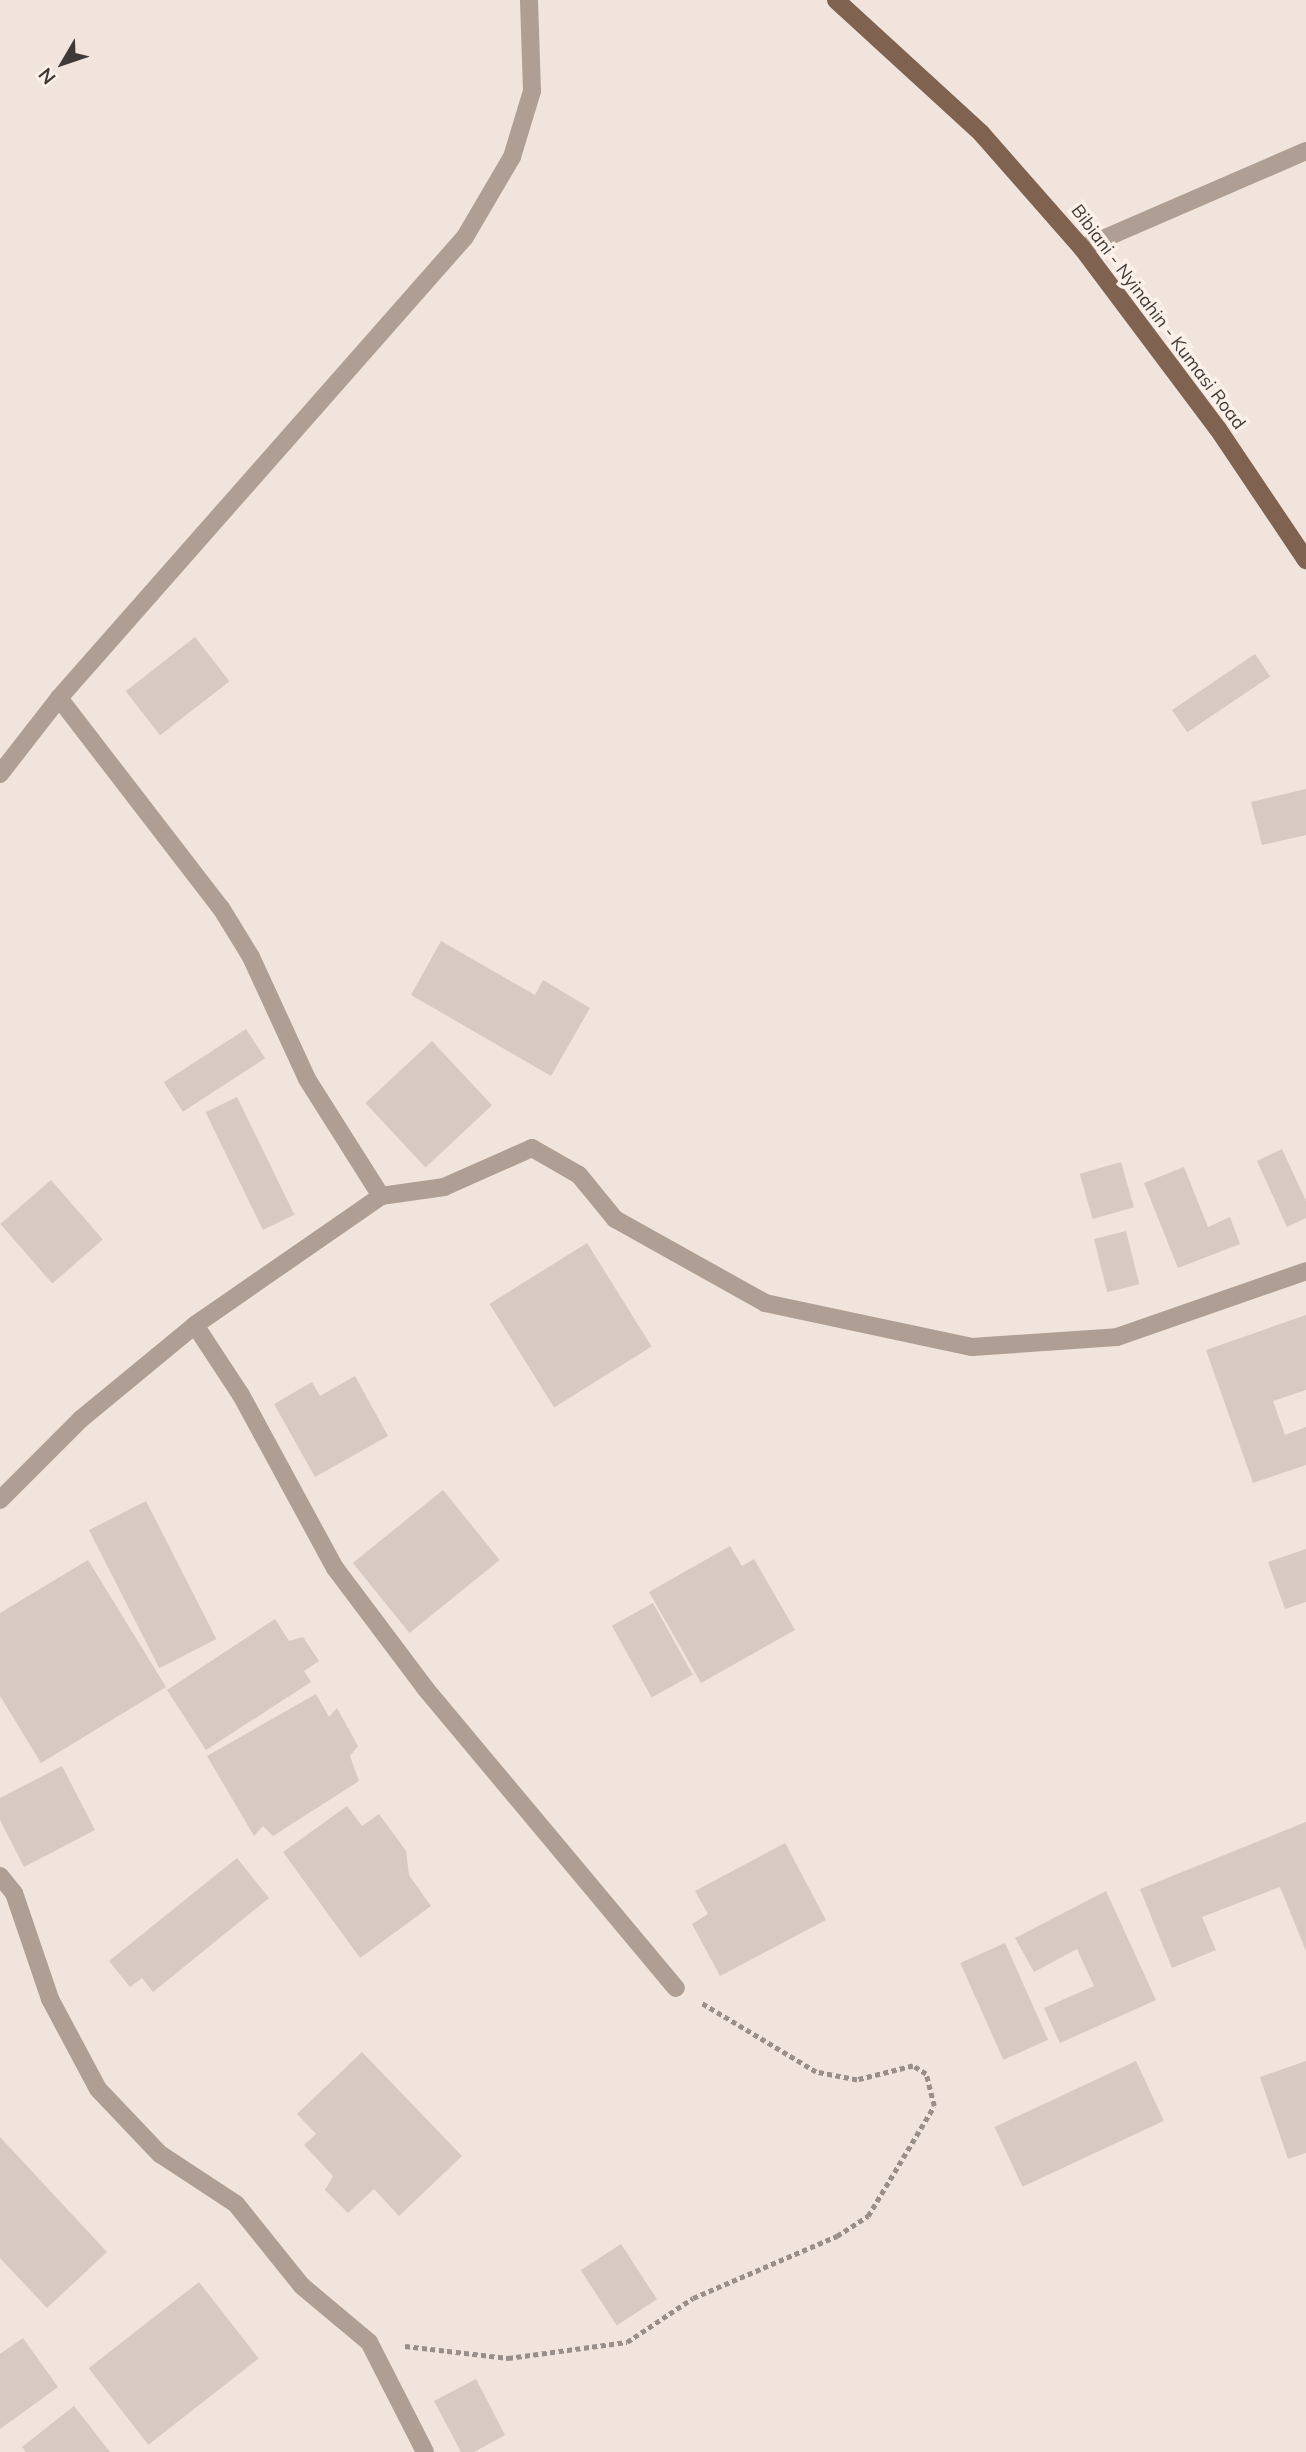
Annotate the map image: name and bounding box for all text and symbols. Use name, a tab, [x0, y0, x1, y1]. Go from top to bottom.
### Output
north arrow	[28, 28, 98, 98]
text: N	[33, 63, 61, 89]
street label: Bibiani - Nyinahin - Kumasi Road	[1066, 200, 1250, 434]

